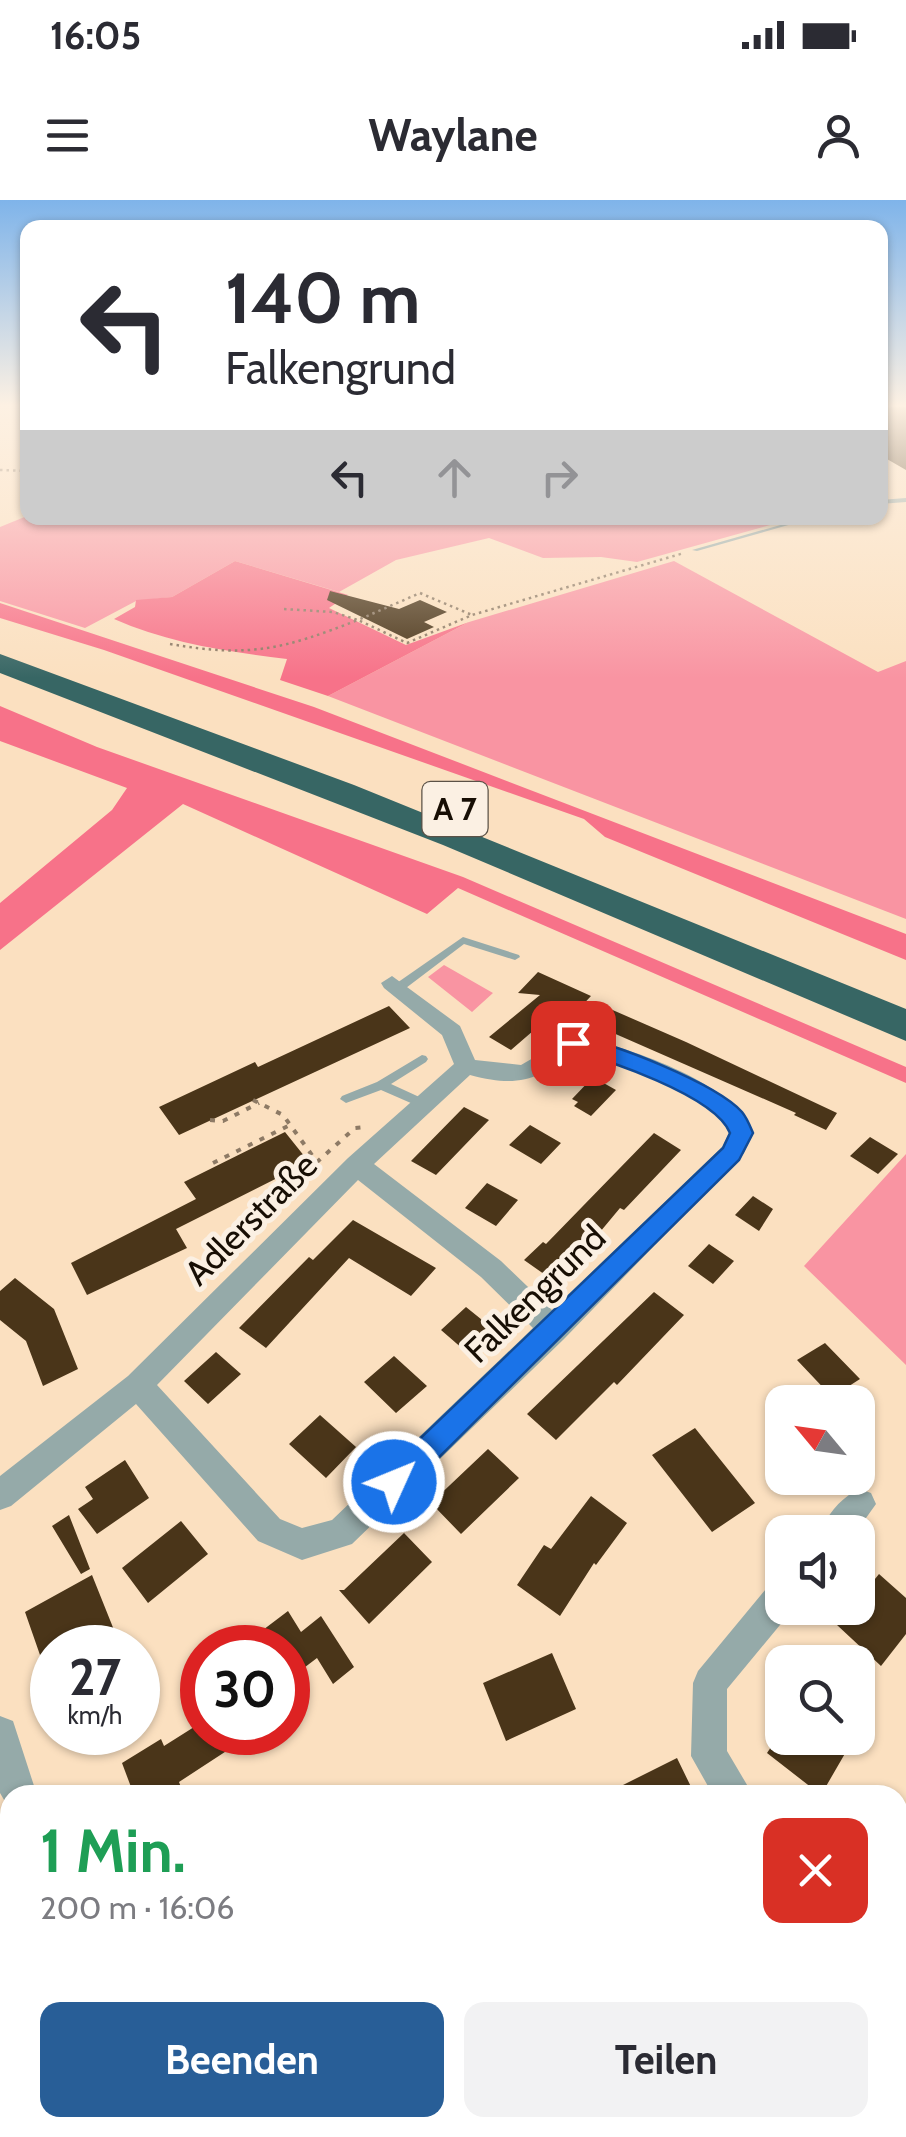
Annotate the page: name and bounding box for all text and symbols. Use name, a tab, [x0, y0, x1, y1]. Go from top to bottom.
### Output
text: 16:05	[50, 12, 141, 59]
icon: menu	[40, 108, 95, 163]
text: Waylane	[368, 108, 538, 162]
icon: person	[811, 108, 866, 163]
text: 140 m	[225, 255, 420, 341]
icon: left	[60, 260, 190, 390]
text: Falkengrund	[225, 341, 456, 395]
icon: left	[322, 450, 377, 505]
icon: ahead	[427, 450, 482, 505]
icon: right	[532, 450, 587, 505]
road number: A 7	[422, 782, 488, 836]
pin	[531, 1001, 616, 1086]
icon: arrive	[546, 1016, 601, 1071]
street label: Adlerstraße	[176, 1144, 326, 1294]
street label: Falkengrund	[455, 1216, 614, 1371]
north arrow	[765, 1385, 875, 1495]
map controls	[765, 1385, 875, 1755]
position arrow	[342, 1430, 446, 1534]
button: sound	[765, 1515, 875, 1625]
speed limit sign: 30	[180, 1625, 310, 1755]
button: search	[765, 1645, 875, 1755]
text: 27	[69, 1647, 121, 1708]
text: km/h	[68, 1700, 122, 1730]
text: 1 Min.	[40, 1814, 186, 1887]
button: close	[763, 1818, 868, 1923]
text: 200 m · 16:06	[40, 1888, 235, 1927]
button: Beenden	[40, 2002, 444, 2117]
button: Teilen	[464, 2002, 868, 2117]

